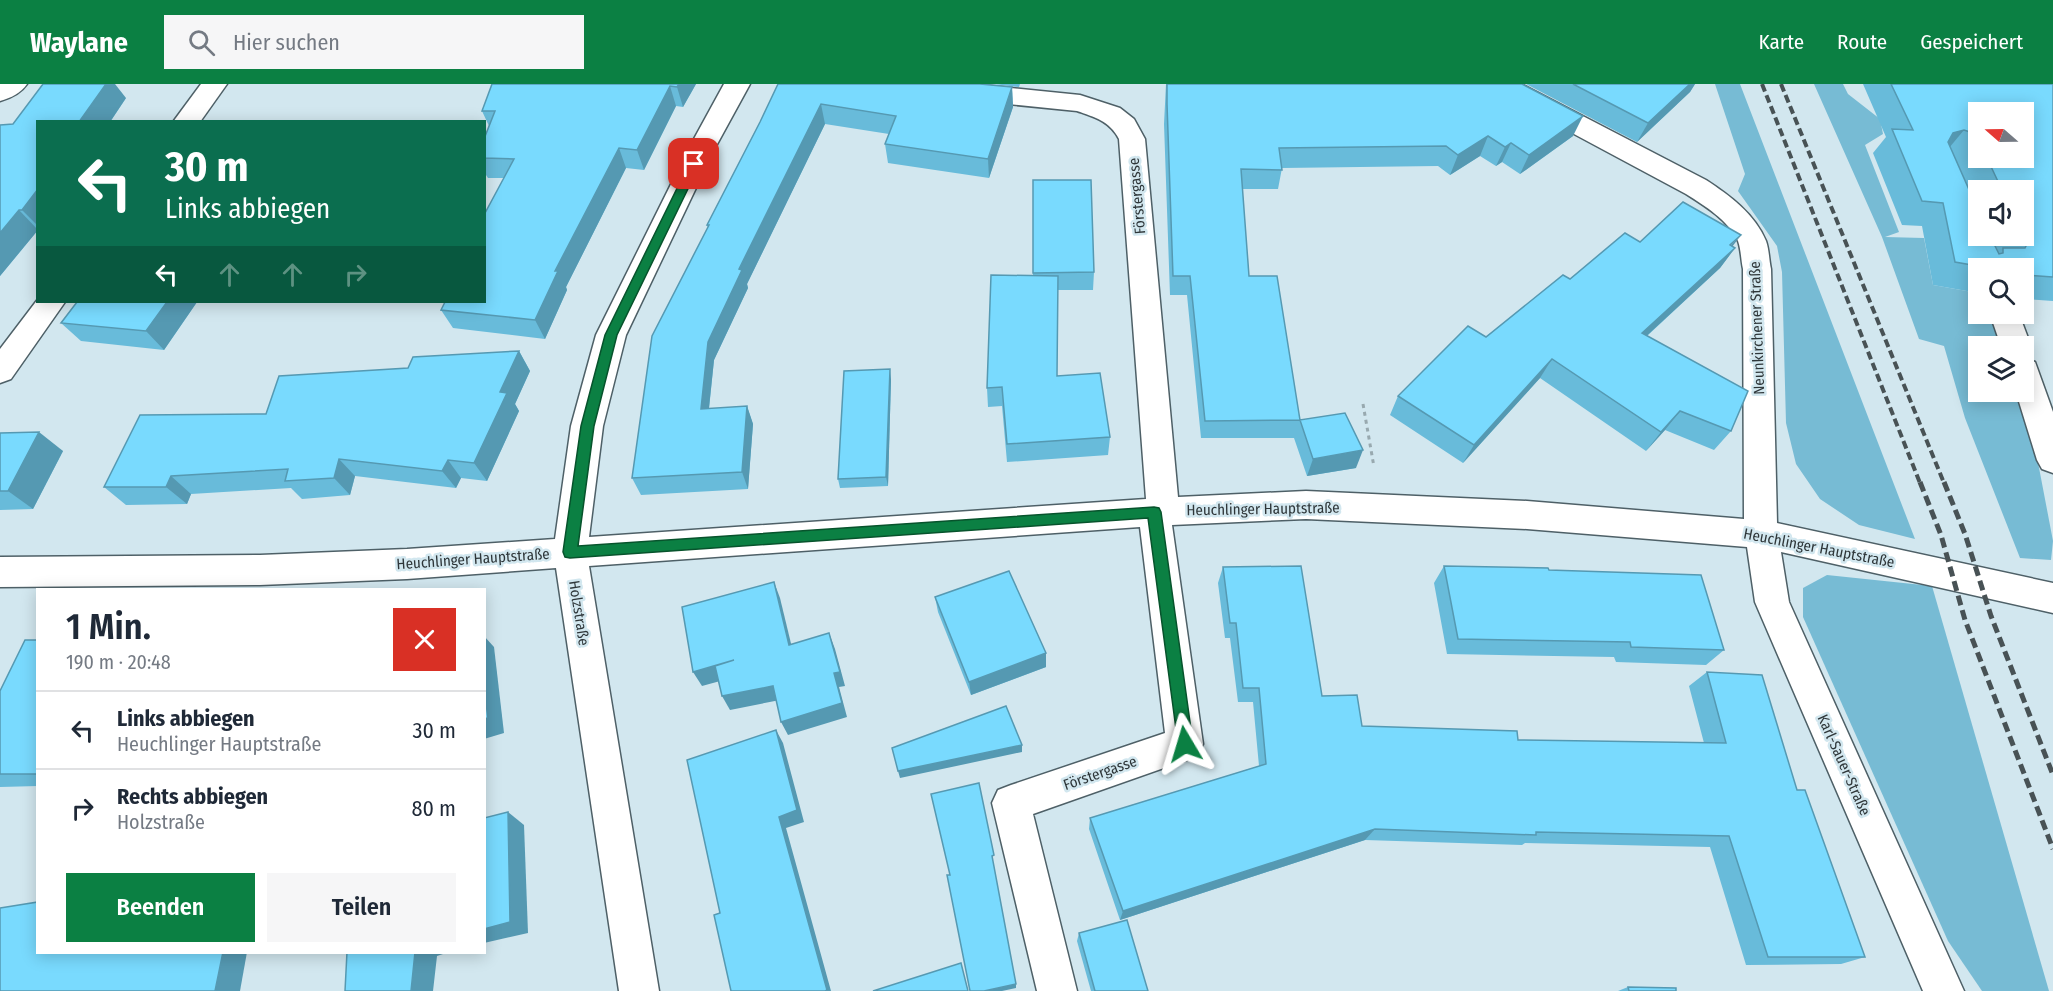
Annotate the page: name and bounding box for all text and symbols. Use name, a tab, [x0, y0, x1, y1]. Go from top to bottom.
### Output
search box	[164, 15, 584, 69]
text: Waylane	[30, 26, 128, 59]
icon: search	[185, 26, 218, 59]
text: Hier suchen	[233, 29, 340, 56]
text: Karte	[1759, 29, 1804, 55]
text: Route	[1837, 29, 1887, 55]
text: Gespeichert	[1920, 29, 2023, 55]
north arrow	[1968, 102, 2034, 168]
map controls	[1968, 102, 2034, 402]
pin	[668, 138, 719, 189]
text: 30 m	[165, 142, 249, 192]
icon: left	[66, 144, 144, 222]
icon: arrive	[677, 147, 710, 180]
street label: Förstergasse	[1125, 157, 1149, 235]
button: sound	[1968, 180, 2034, 246]
text: Links abbiegen	[165, 193, 330, 225]
icon: left	[150, 258, 183, 291]
icon: ahead	[213, 258, 246, 291]
icon: ahead	[276, 258, 309, 291]
icon: right	[339, 258, 372, 291]
button: search	[1968, 258, 2034, 324]
street label: Neunkirchener Straße	[1746, 261, 1768, 395]
button: layers	[1968, 336, 2034, 402]
street label: Heuchlinger Hauptstraße	[1186, 499, 1340, 519]
street label: Heuchlinger Hauptstraße	[1742, 525, 1896, 571]
street label: Heuchlinger Hauptstraße	[396, 545, 550, 573]
street label: Holzstraße	[565, 579, 593, 647]
text: 1 Min.	[66, 605, 151, 649]
button: close	[393, 608, 456, 671]
text: 190 m · 20:48	[66, 650, 171, 674]
text: Links abbiegen	[117, 705, 255, 732]
position arrow	[1153, 712, 1217, 776]
street label: Karl-Sauer-Straße	[1814, 712, 1874, 818]
icon: left	[66, 714, 99, 747]
text: 30 m	[413, 717, 456, 744]
text: Heuchlinger Hauptstraße	[117, 732, 321, 756]
street label: Förstergasse	[1061, 752, 1139, 794]
text: Rechts abbiegen	[117, 783, 268, 810]
icon: right	[66, 792, 99, 825]
text: 80 m	[411, 795, 456, 822]
text: Holzstraße	[117, 810, 205, 834]
button: Beenden	[66, 873, 255, 942]
button: Teilen	[267, 873, 456, 942]

